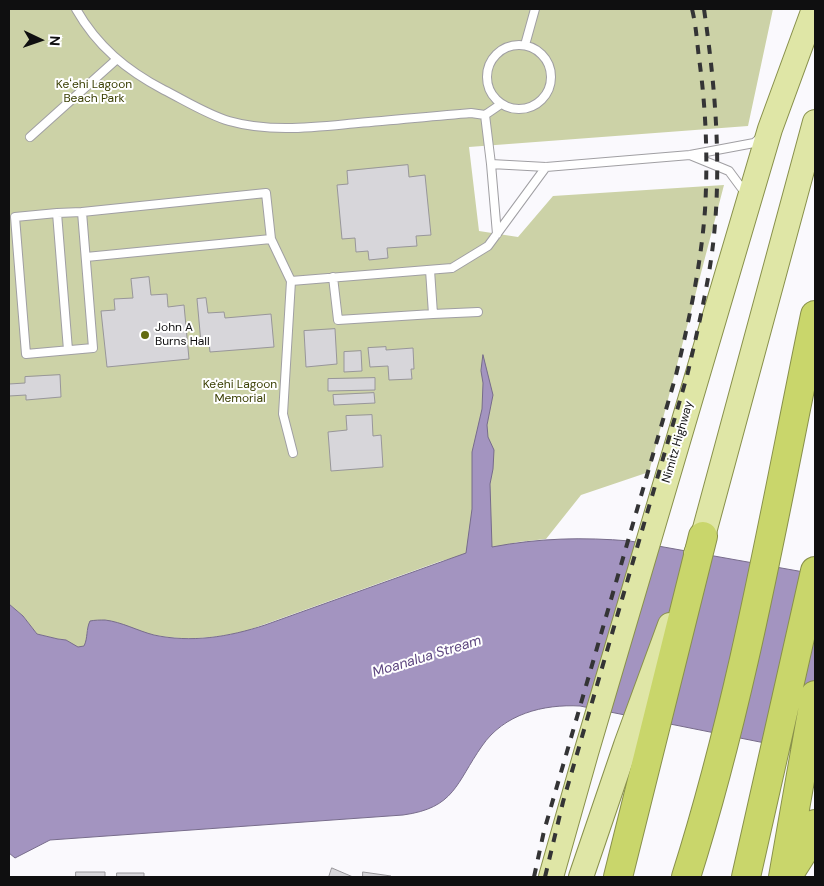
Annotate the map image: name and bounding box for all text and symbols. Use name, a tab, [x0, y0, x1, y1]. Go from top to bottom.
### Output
north arrow	[15, 15, 65, 65]
text: N	[46, 35, 64, 46]
park label: Keʻehi Lagoon Beach Park	[56, 78, 132, 106]
place label: John A Burns Hall	[155, 321, 210, 349]
marker: John A Burns Hall	[139, 329, 151, 341]
park label: Ke'ehi Lagoon Memorial	[203, 378, 277, 406]
street label: Nimitz Highway	[659, 399, 697, 485]
water label: Moanalua Stream	[370, 632, 484, 682]

